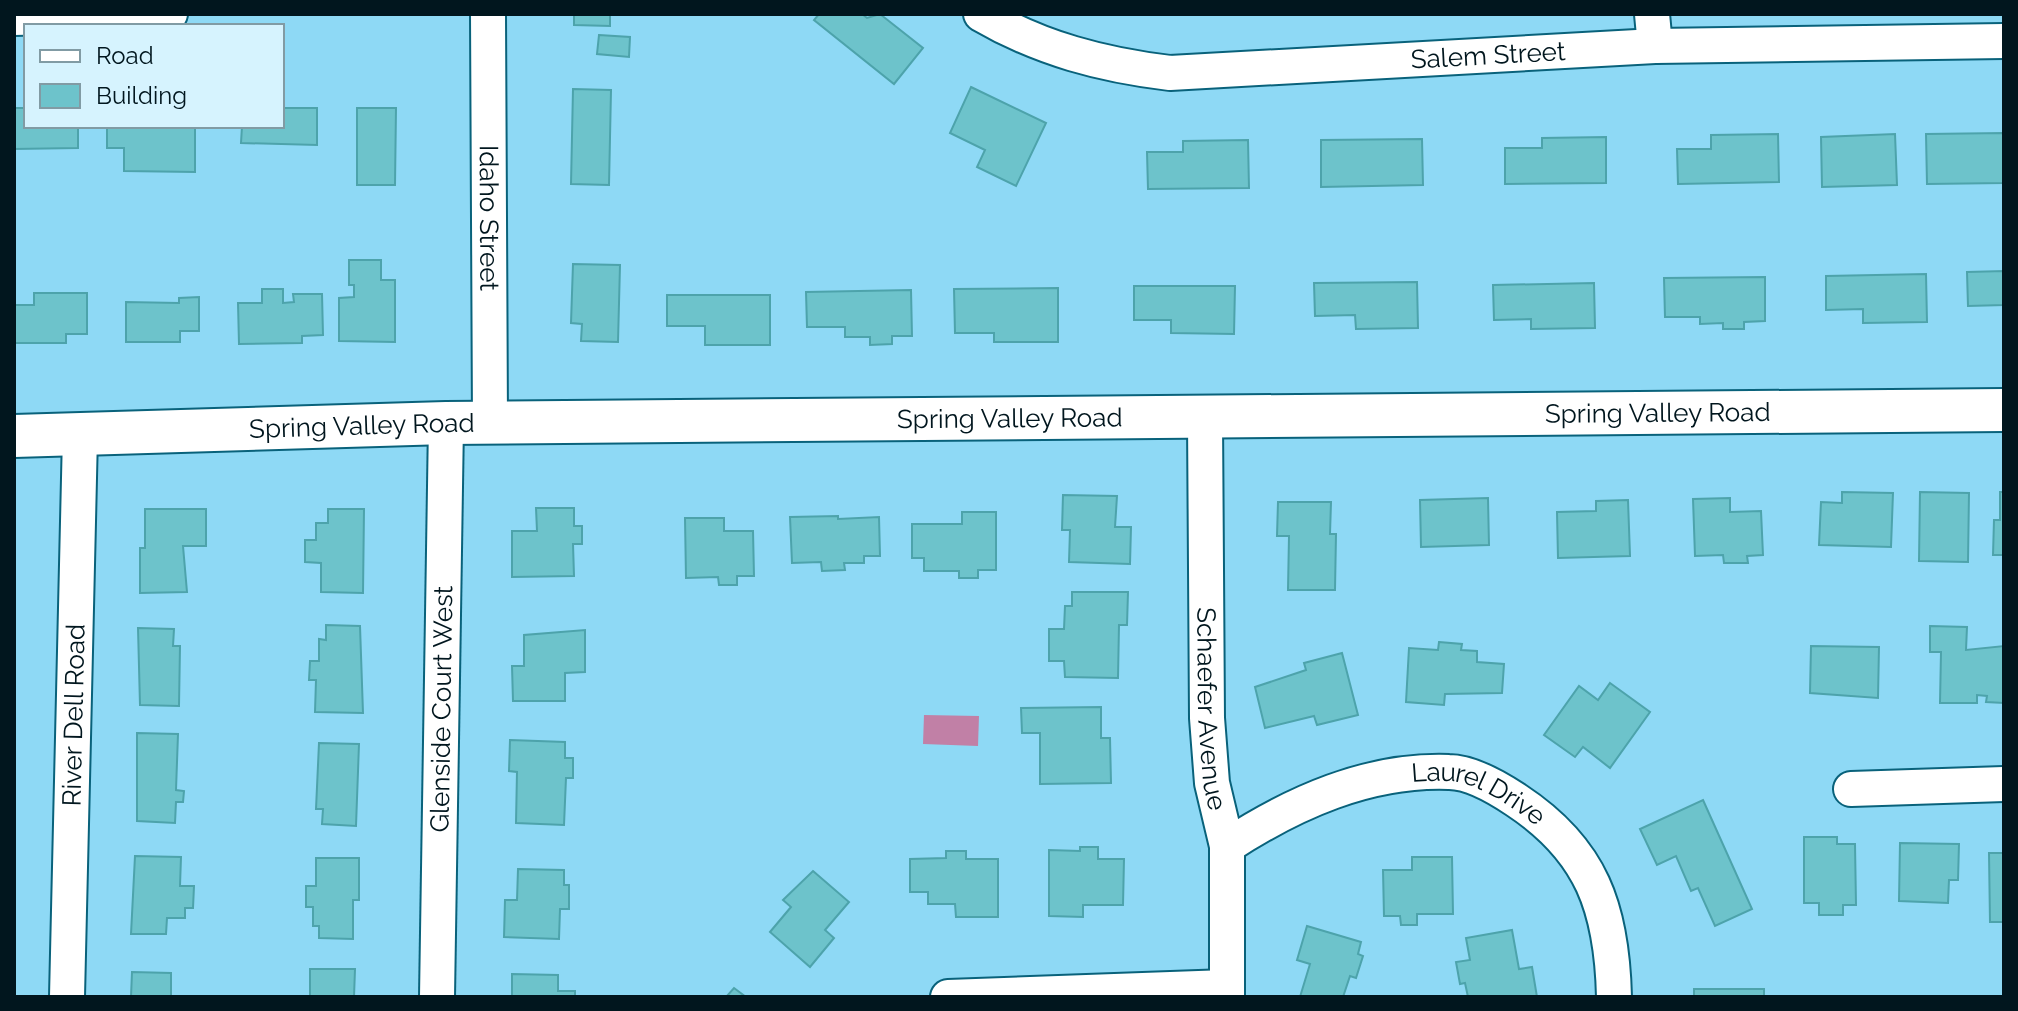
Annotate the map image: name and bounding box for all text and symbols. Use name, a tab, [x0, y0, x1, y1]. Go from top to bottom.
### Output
legend	[24, 24, 284, 128]
street label: Salem Street	[1410, 36, 1567, 75]
text: Road	[96, 41, 154, 70]
text: Building	[96, 81, 187, 110]
street label: Idaho Street	[474, 145, 504, 291]
street label: Spring Valley Road	[1545, 397, 1771, 429]
street label: Spring Valley Road	[897, 402, 1123, 434]
street label: Spring Valley Road	[249, 408, 475, 444]
street label: Glenside Court West	[425, 585, 458, 833]
street label: Schaefer Avenue	[1191, 607, 1233, 813]
street label: River Dell Road	[56, 623, 91, 807]
street label: Laurel Drive	[1410, 757, 1552, 831]

